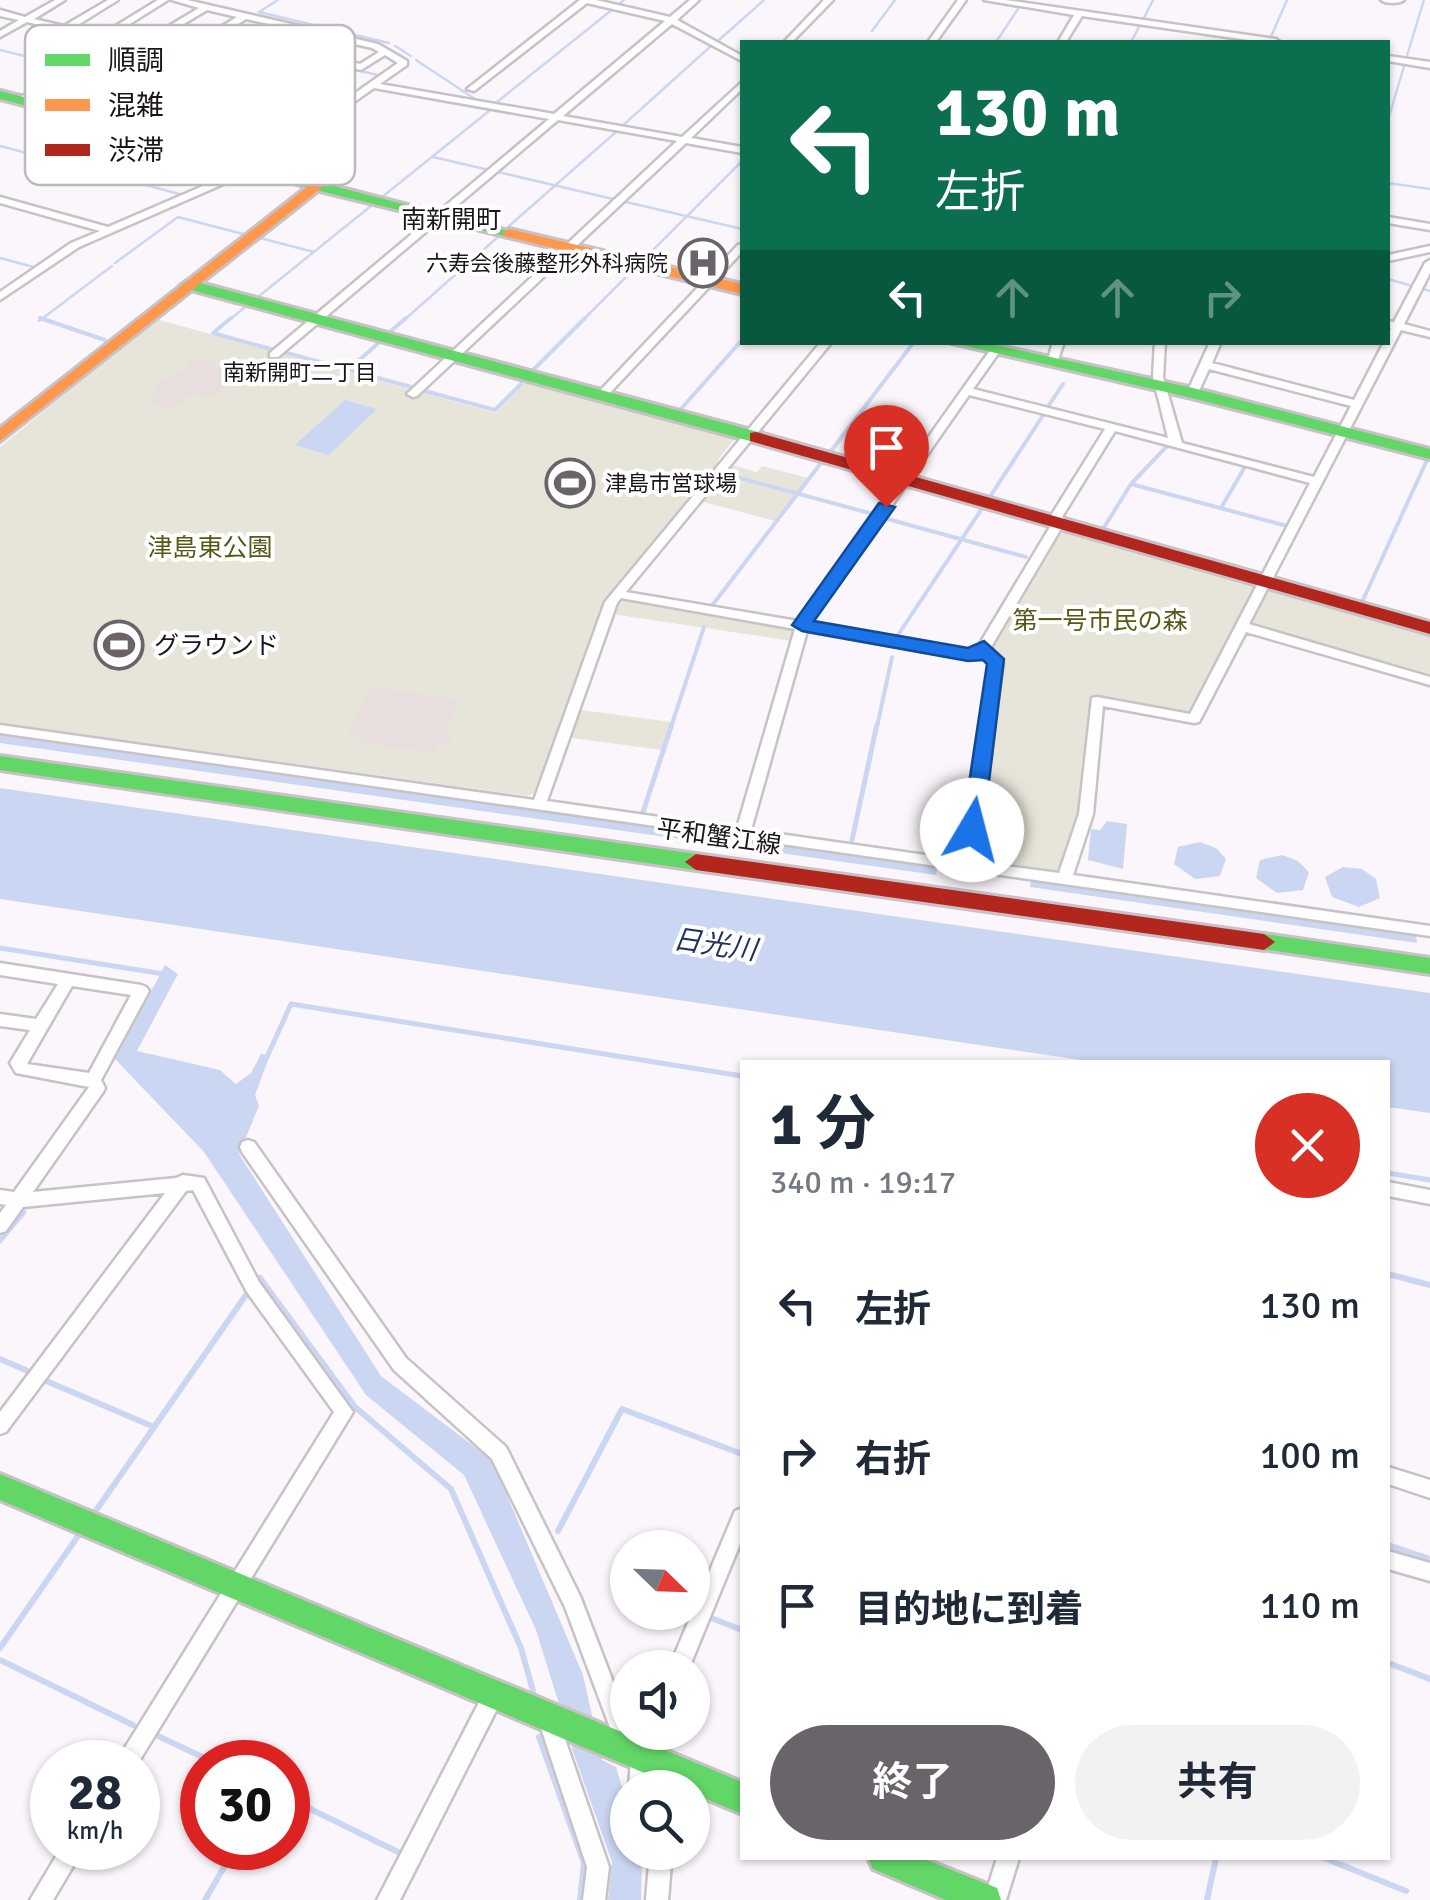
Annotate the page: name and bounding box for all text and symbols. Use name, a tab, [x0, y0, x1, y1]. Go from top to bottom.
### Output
legend	[25, 25, 355, 185]
text: 順調	[108, 44, 164, 78]
text: 130 m	[935, 69, 1120, 155]
icon: left	[770, 80, 900, 210]
text: 混雑	[108, 89, 164, 123]
text: 渋滞	[108, 134, 164, 168]
text: 左折	[935, 165, 1025, 220]
district label: 南新開町	[401, 204, 501, 235]
hospital icon: 六寿会後藤整形外科病院	[677, 237, 729, 289]
place label: 六寿会後藤整形外科病院	[426, 250, 668, 277]
icon: left	[880, 270, 935, 325]
icon: ahead	[985, 270, 1040, 325]
icon: ahead	[1090, 270, 1145, 325]
icon: right	[1195, 270, 1250, 325]
district label: 南新開町二丁目	[223, 359, 377, 386]
pin	[844, 405, 929, 508]
icon: arrive	[859, 420, 914, 475]
sports icon: 津島市営球場	[544, 457, 596, 509]
place label: 津島市営球場	[605, 470, 737, 497]
park label: 津島東公園	[147, 532, 273, 563]
park label: 第一号市民の森	[1012, 605, 1188, 636]
sports icon: グラウンド	[93, 619, 145, 671]
place label: グラウンド	[154, 630, 279, 661]
position arrow	[920, 778, 1024, 882]
street label: 平和蟹江線	[655, 812, 783, 861]
water label: 日光川	[671, 922, 762, 968]
text: 1 分	[770, 1088, 876, 1162]
button: close	[1255, 1093, 1360, 1198]
text: 340 m · 19:17	[770, 1163, 956, 1202]
icon: left	[770, 1278, 825, 1333]
text: 130 m	[1260, 1282, 1360, 1329]
text: 左折	[855, 1286, 931, 1333]
icon: right	[770, 1428, 825, 1483]
text: 100 m	[1260, 1432, 1360, 1479]
text: 右折	[855, 1436, 931, 1483]
north arrow	[610, 1530, 710, 1630]
map controls	[610, 1530, 710, 1870]
icon: arrive	[770, 1578, 825, 1633]
text: 110 m	[1260, 1582, 1360, 1629]
text: 目的地に到着	[855, 1586, 1083, 1633]
button: sound	[610, 1650, 710, 1750]
button: 終了	[770, 1725, 1055, 1840]
button: 共有	[1075, 1725, 1360, 1840]
speed limit sign: 30	[180, 1740, 310, 1870]
text: 28	[68, 1762, 122, 1824]
button: search	[610, 1770, 710, 1870]
text: km/h	[67, 1815, 123, 1846]

